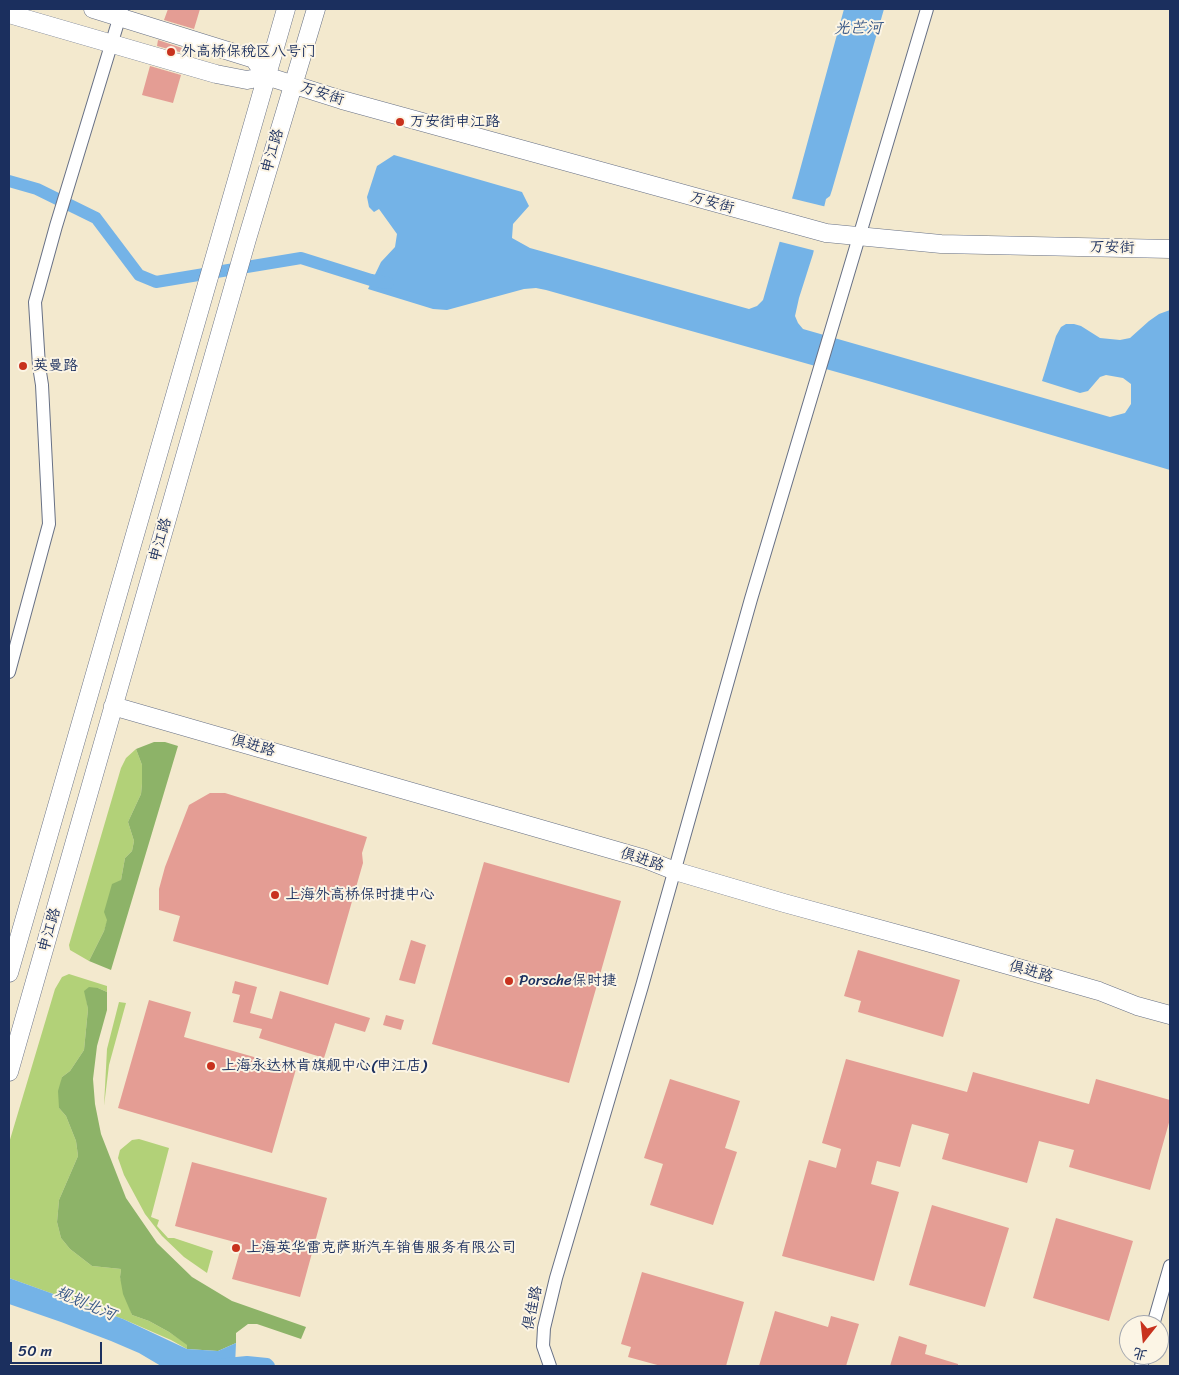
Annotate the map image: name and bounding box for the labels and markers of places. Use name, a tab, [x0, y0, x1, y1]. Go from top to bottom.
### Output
place label: 外高桥保税区八号门	[181, 43, 316, 61]
marker: 外高桥保税区八号门	[165, 46, 177, 58]
place label: 万安街申江路	[410, 113, 500, 131]
marker: 万安街申江路	[394, 116, 406, 128]
place label: 英曼路	[33, 357, 78, 375]
marker: 英曼路	[17, 360, 29, 372]
place label: 上海外高桥保时捷中心	[285, 886, 435, 904]
marker: 上海外高桥保时捷中心	[269, 889, 281, 901]
place label: Porsche保时捷	[519, 972, 617, 990]
marker: Porsche保时捷	[503, 975, 515, 987]
place label: 上海永达林肯旗舰中心(申江店)	[221, 1057, 427, 1075]
marker: 上海永达林肯旗舰中心(申江店)	[205, 1060, 217, 1072]
place label: 上海英华雷克萨斯汽车销售服务有限公司	[246, 1239, 516, 1257]
marker: 上海英华雷克萨斯汽车销售服务有限公司	[230, 1242, 242, 1254]

